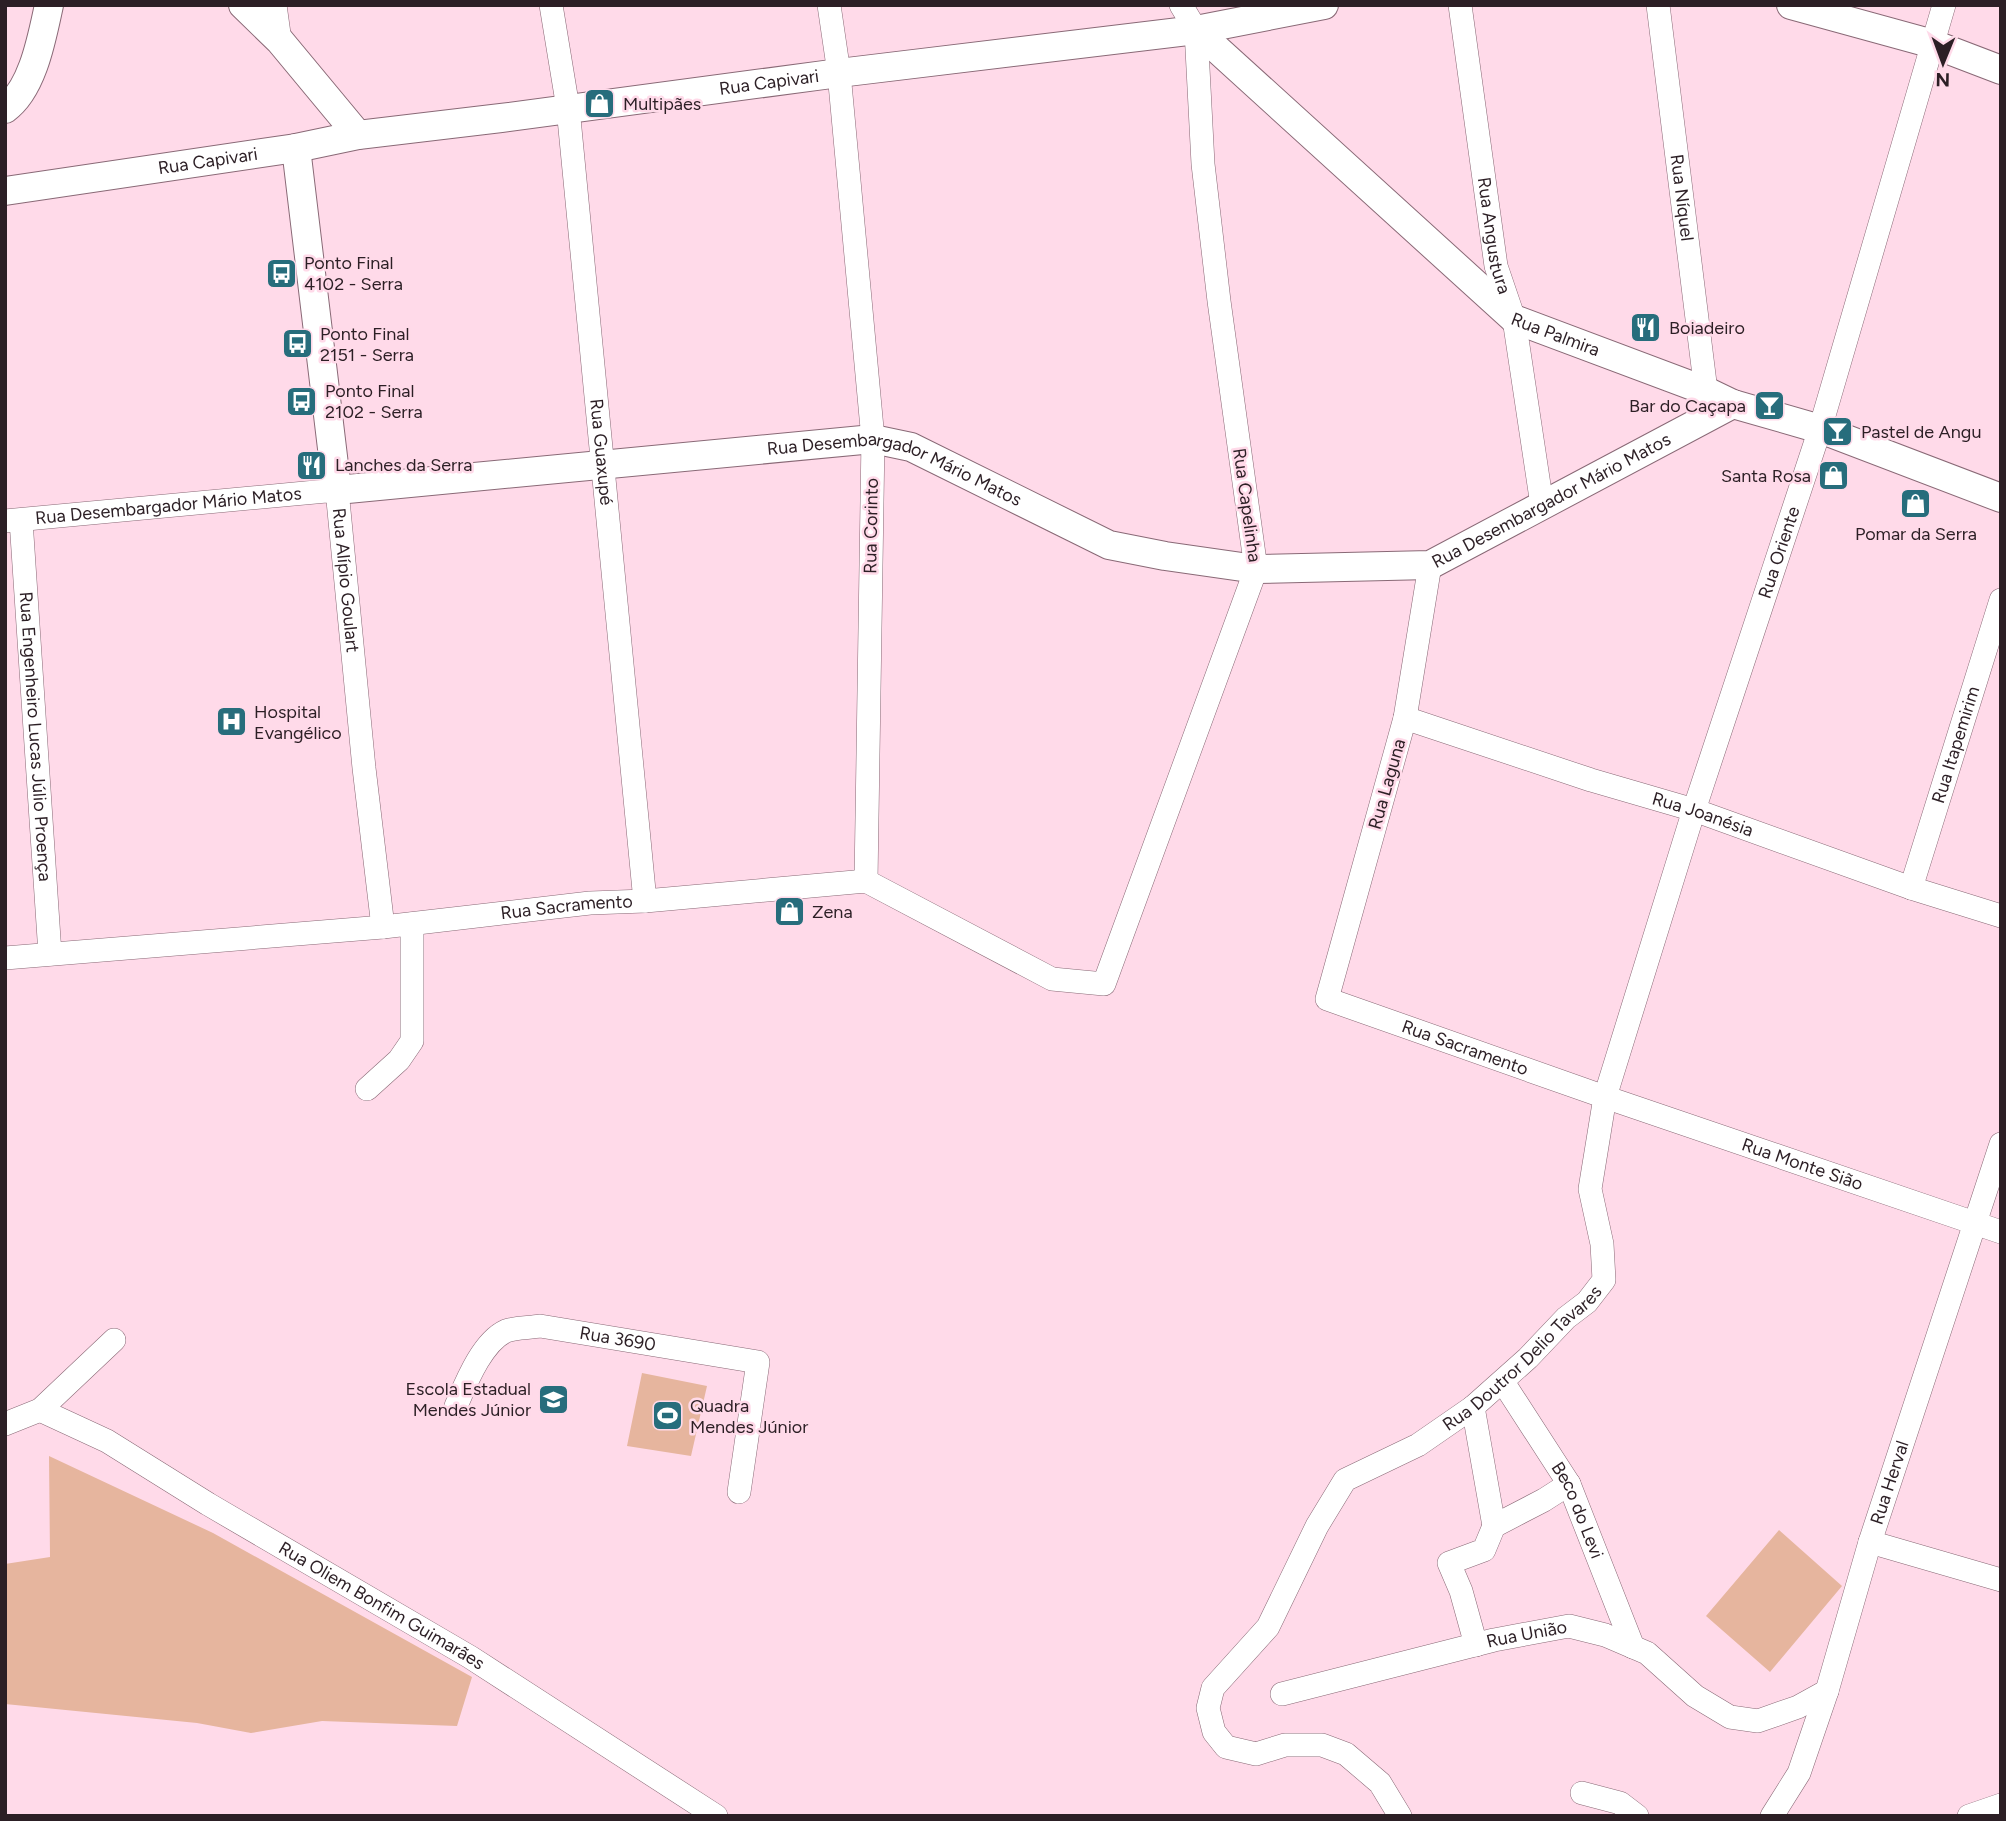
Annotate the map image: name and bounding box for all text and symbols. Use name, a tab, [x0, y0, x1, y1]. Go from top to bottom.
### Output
north arrow	[1908, 28, 1978, 98]
street label: Rua Capivari	[718, 65, 820, 100]
text: N	[1935, 68, 1950, 91]
shop icon: Multipães	[583, 87, 617, 121]
place label: Multipães	[623, 93, 701, 115]
street label: Rua Capivari	[156, 143, 259, 179]
street label: Rua Níquel	[1666, 153, 1698, 242]
street label: Rua Angustura	[1473, 176, 1516, 297]
place label: Ponto Final 4102 - Serra	[304, 252, 403, 295]
bus stop icon: Ponto Final 4102 - Serra	[264, 256, 298, 290]
street label: Rua Palmira	[1508, 308, 1603, 361]
restaurant icon: Boiadeiro	[1629, 311, 1663, 345]
place label: Boiadeiro	[1669, 317, 1745, 339]
place label: Ponto Final 2151 - Serra	[320, 323, 414, 366]
bus stop icon: Ponto Final 2151 - Serra	[280, 327, 314, 361]
place label: Ponto Final 2102 - Serra	[325, 380, 423, 423]
bus stop icon: Ponto Final 2102 - Serra	[285, 384, 319, 418]
bar icon: Bar do Caçapa	[1752, 389, 1786, 423]
place label: Bar do Caçapa	[1629, 395, 1746, 417]
street label: Rua Guaxupé	[585, 398, 618, 506]
bar icon: Pastel de Angu	[1821, 415, 1855, 449]
place label: Pastel de Angu	[1861, 421, 1981, 443]
street label: Rua Desembargador Mário Matos	[766, 428, 1025, 511]
street label: Rua Desembargador Mário Matos	[1428, 428, 1675, 573]
street label: Rua Capelinha	[1228, 447, 1266, 563]
restaurant icon: Lanches da Serra	[295, 448, 329, 482]
place label: Lanches da Serra	[335, 454, 472, 476]
shop icon: Santa Rosa	[1817, 459, 1851, 493]
place label: Santa Rosa	[1721, 465, 1811, 487]
street label: Rua Corinto	[859, 478, 883, 574]
street label: Rua Desembargador Mário Matos	[34, 482, 302, 529]
shop icon: Pomar da Serra	[1899, 486, 1933, 520]
street label: Rua Oriente	[1754, 503, 1805, 601]
street label: Rua Alípio Goulart	[328, 507, 364, 654]
place label: Pomar da Serra	[1855, 523, 1977, 545]
street label: Rua Engenheiro Lucas Júlio Proença	[15, 591, 56, 882]
street label: Rua Itapemirim	[1927, 684, 1984, 806]
place label: Hospital Evangélico	[254, 701, 342, 744]
hospital icon: Hospital Evangélico	[214, 705, 248, 739]
street label: Rua Laguna	[1364, 736, 1410, 832]
street label: Rua Joanésia	[1650, 787, 1756, 841]
street label: Rua Sacramento	[499, 890, 633, 924]
shop icon: Zena	[772, 895, 806, 929]
place label: Zena	[812, 901, 853, 923]
street label: Rua Sacramento	[1399, 1015, 1531, 1080]
street label: Rua Monte Sião	[1739, 1133, 1866, 1195]
street label: Rua Doutror Delio Tavares	[1438, 1281, 1607, 1436]
street label: Rua 3690	[578, 1322, 657, 1356]
place label: Escola Estadual Mendes Júnior	[405, 1378, 531, 1421]
school or university icon: Escola Estadual Mendes Júnior	[537, 1382, 571, 1416]
place label: Quadra Mendes Júnior	[690, 1395, 808, 1438]
sports icon: Quadra Mendes Júnior	[650, 1399, 684, 1433]
street label: Rua Herval	[1866, 1438, 1914, 1527]
street label: Beco do Levi	[1547, 1458, 1608, 1562]
street label: Rua Oliem Bonfim Guimarães	[275, 1537, 489, 1674]
street label: Rua União	[1484, 1616, 1569, 1653]

